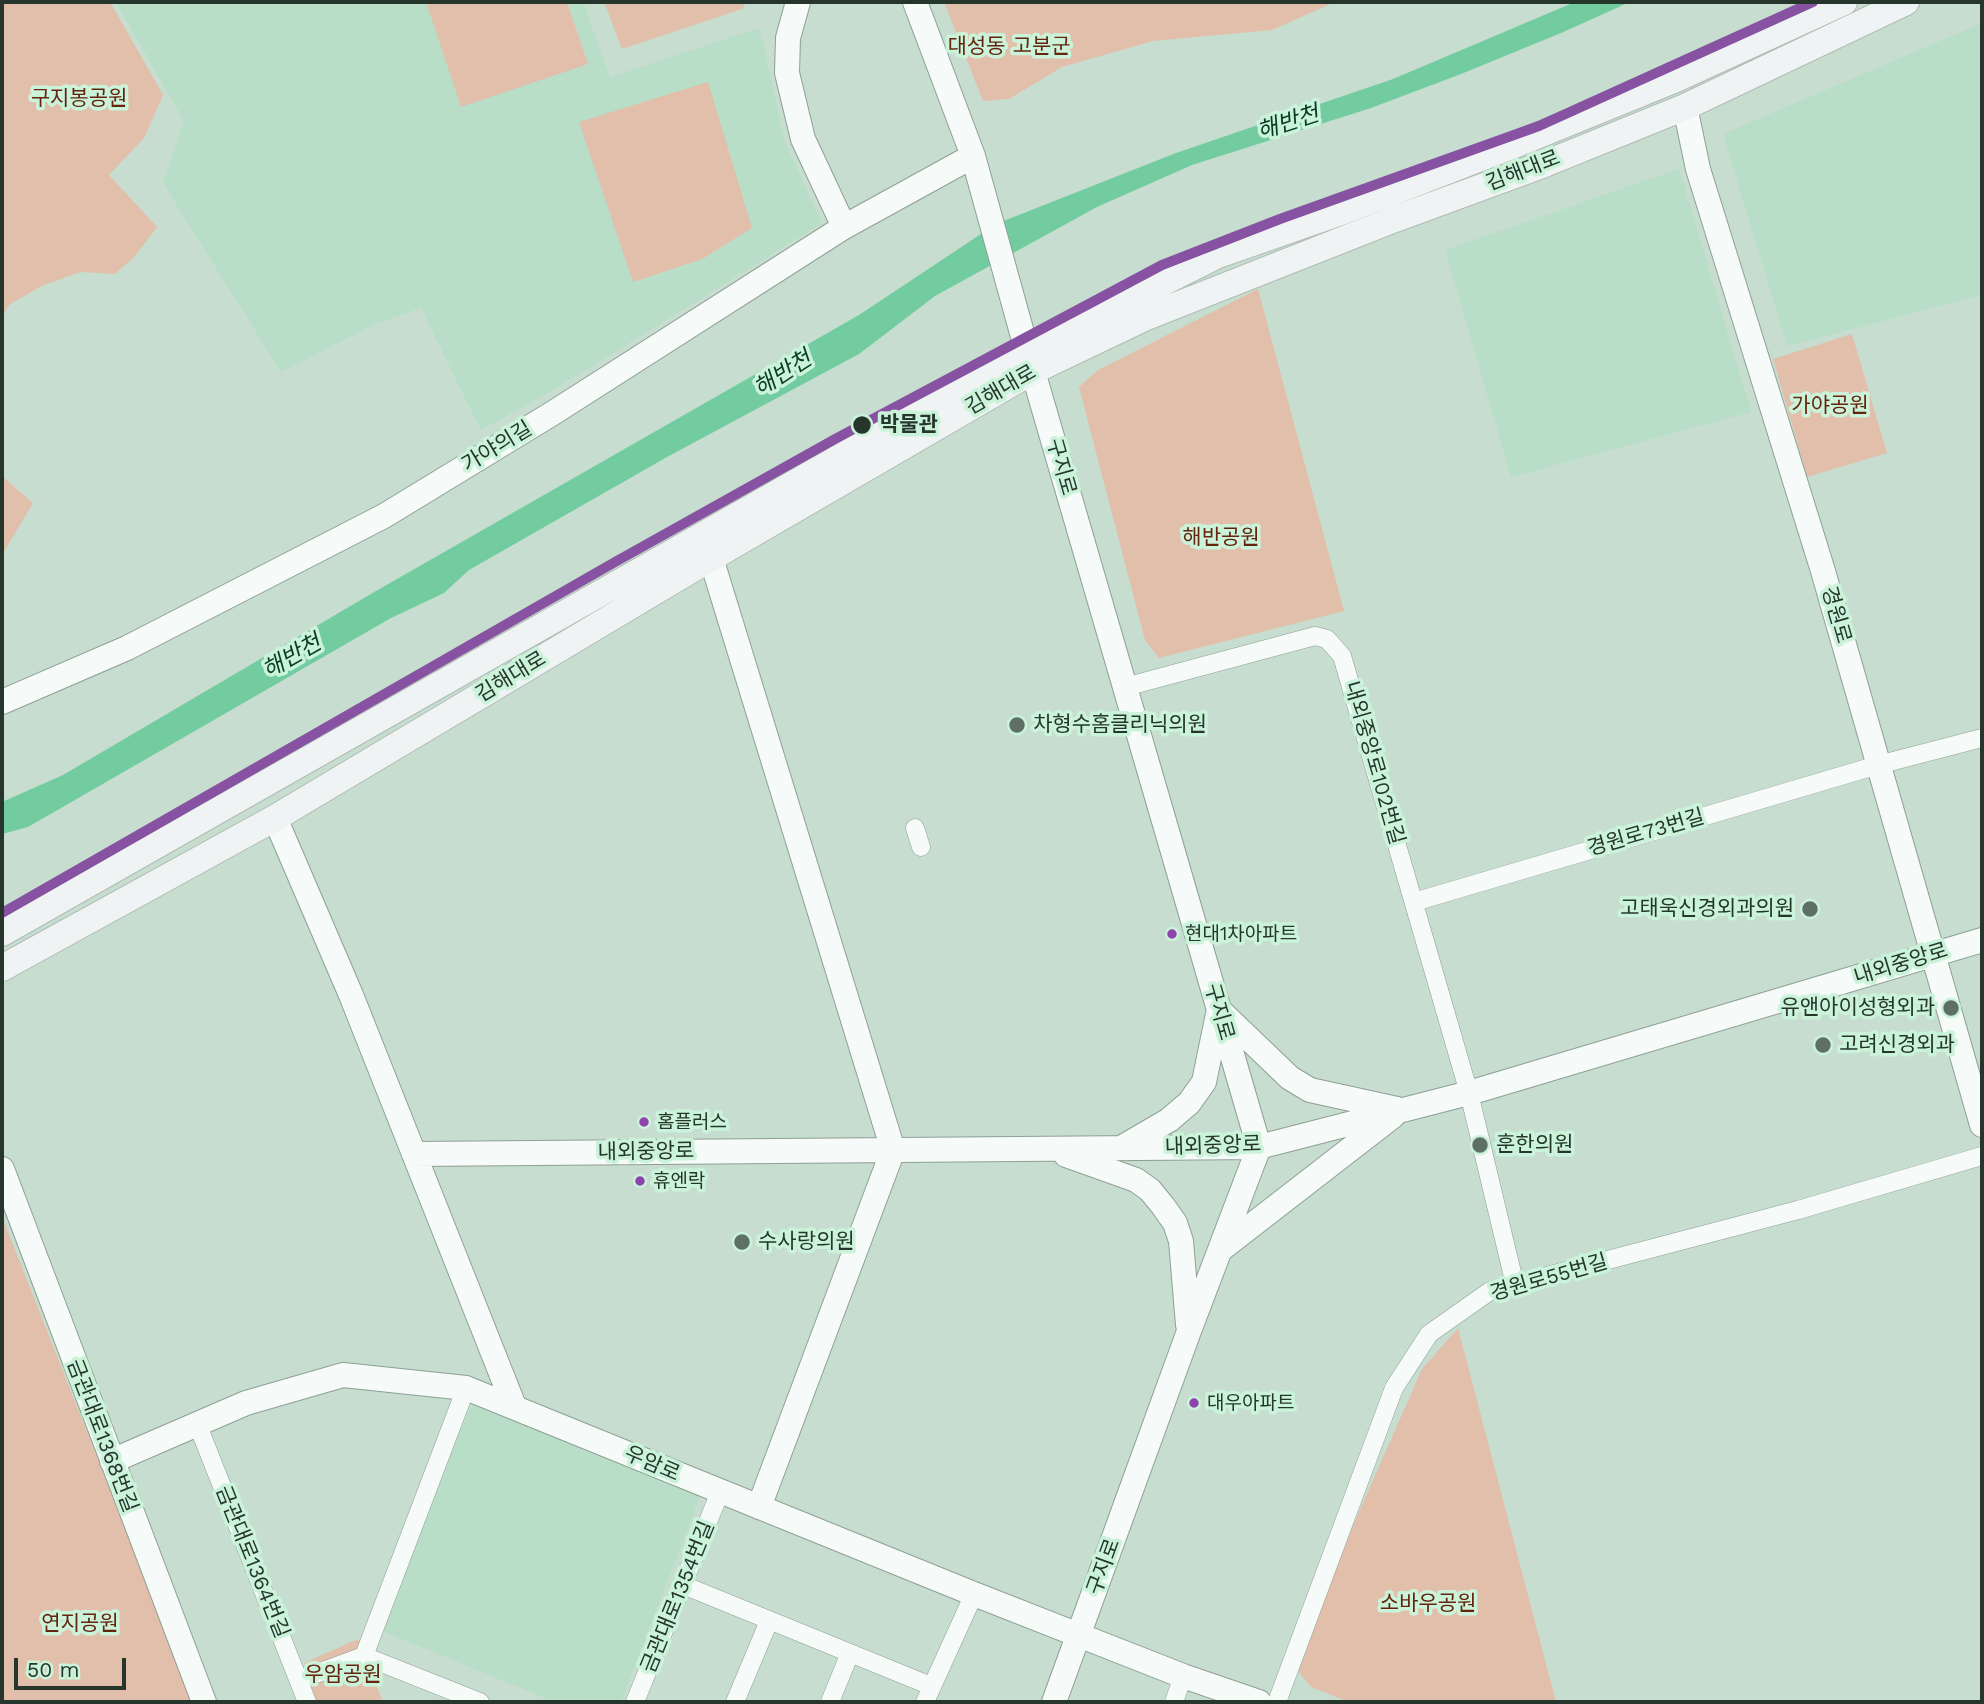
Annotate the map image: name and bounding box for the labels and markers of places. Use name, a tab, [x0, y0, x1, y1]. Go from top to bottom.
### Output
place label: 박물관	[880, 412, 938, 438]
marker: 박물관	[851, 414, 873, 436]
place label: 차형수홈클리닉의원	[1033, 712, 1207, 738]
marker: 차형수홈클리닉의원	[1007, 715, 1027, 735]
place label: 고태욱신경외과의원	[1620, 896, 1794, 922]
marker: 고태욱신경외과의원	[1800, 899, 1820, 919]
place label: 현대1차아파트	[1185, 923, 1297, 945]
marker: 현대1차아파트	[1165, 927, 1179, 941]
place label: 유앤아이성형외과	[1780, 995, 1935, 1021]
marker: 유앤아이성형외과	[1941, 998, 1961, 1018]
place label: 고려신경외과	[1839, 1032, 1955, 1058]
marker: 고려신경외과	[1813, 1035, 1833, 1055]
place label: 홈플러스	[657, 1111, 727, 1133]
marker: 홈플러스	[637, 1115, 651, 1129]
place label: 훈한의원	[1496, 1132, 1573, 1158]
marker: 훈한의원	[1470, 1135, 1490, 1155]
place label: 휴엔락	[653, 1170, 705, 1192]
marker: 휴엔락	[633, 1174, 647, 1188]
place label: 수사랑의원	[758, 1229, 855, 1255]
marker: 수사랑의원	[732, 1232, 752, 1252]
place label: 대우아파트	[1207, 1392, 1294, 1414]
marker: 대우아파트	[1187, 1396, 1201, 1410]

